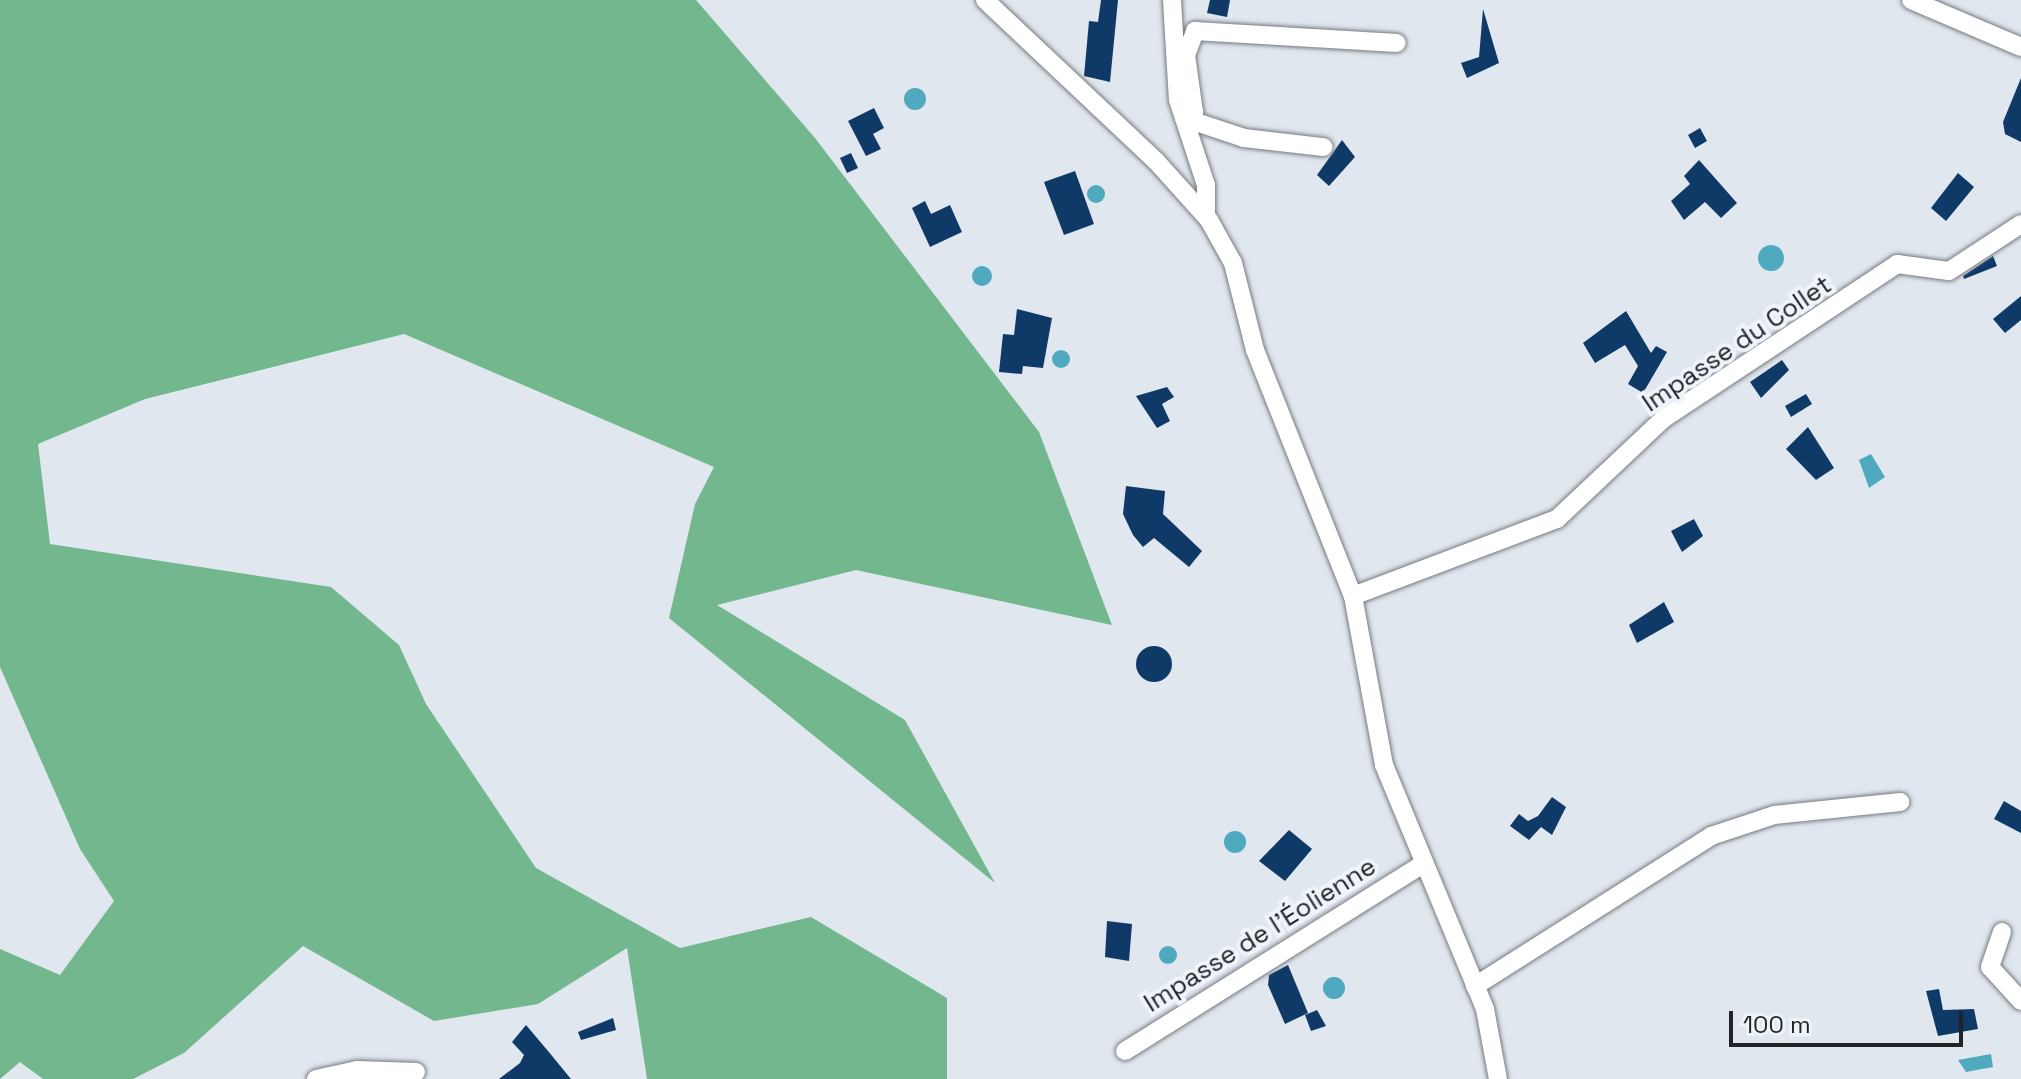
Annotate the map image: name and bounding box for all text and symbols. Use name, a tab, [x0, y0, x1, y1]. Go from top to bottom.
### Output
street label: Impasse du Collet	[1636, 269, 1838, 419]
street label: Impasse de l'Éolienne	[1138, 851, 1382, 1019]
scale bar	[1733, 995, 1967, 1045]
text: 100 m	[1743, 1009, 1811, 1040]

